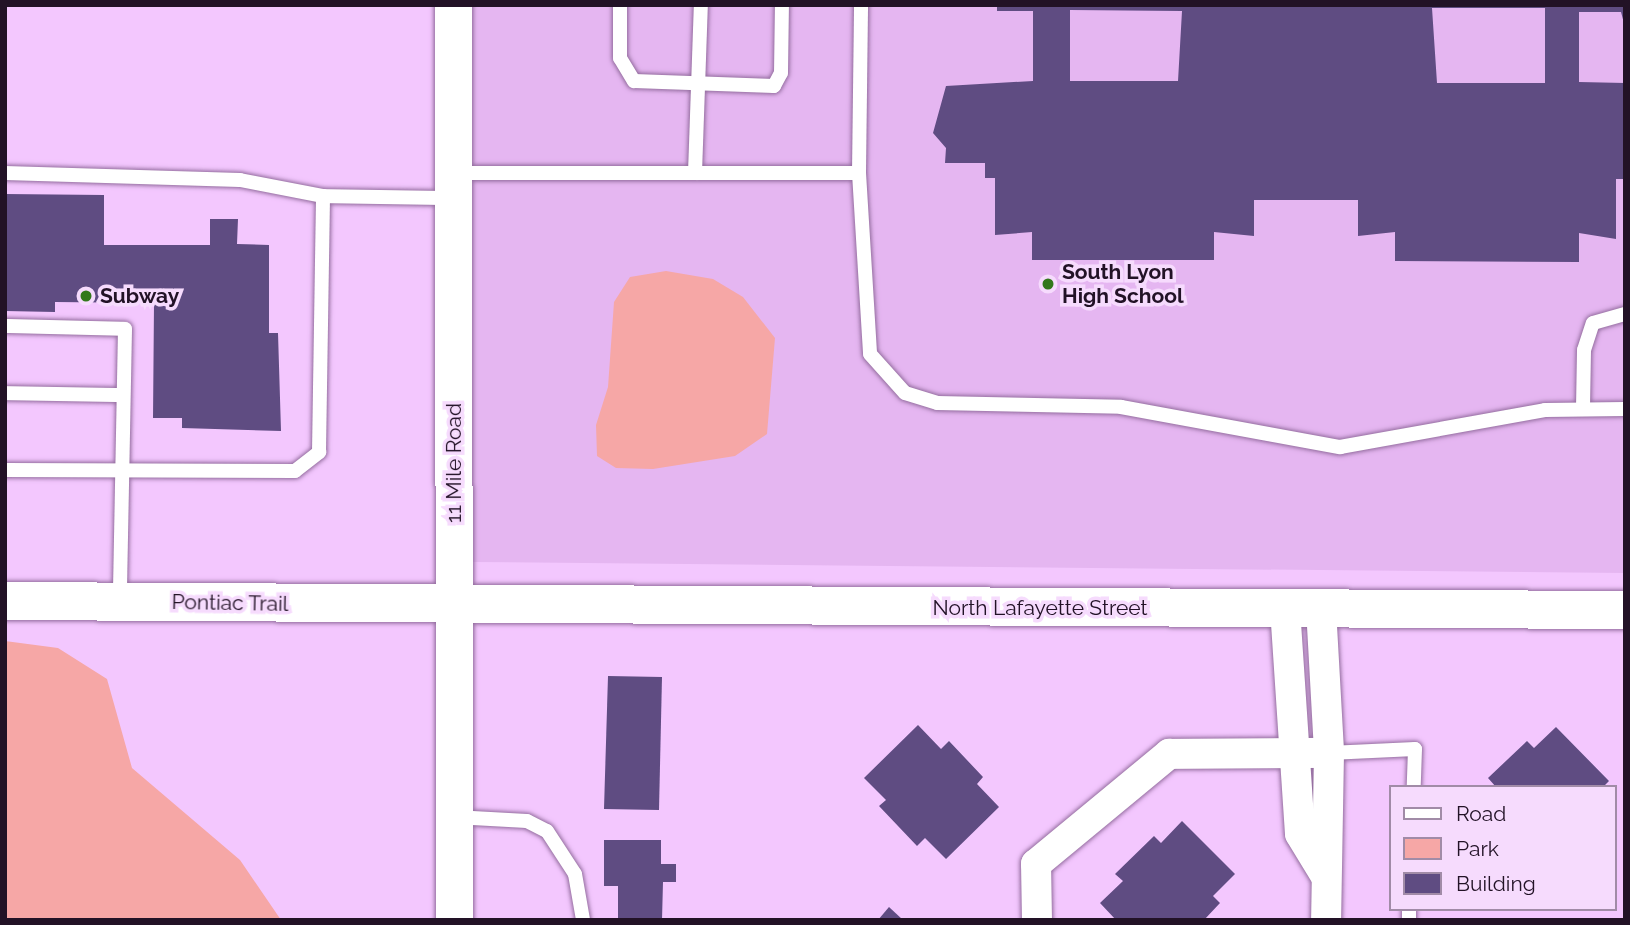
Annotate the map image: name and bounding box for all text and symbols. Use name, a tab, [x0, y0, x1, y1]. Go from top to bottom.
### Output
place label: South Lyon High School	[1062, 259, 1184, 309]
marker: South Lyon High School	[1040, 276, 1056, 292]
place label: Subway	[100, 283, 179, 309]
marker: Subway	[78, 288, 94, 304]
street label: 11 Mile Road	[441, 403, 467, 523]
street label: Pontiac Trail	[171, 589, 289, 617]
street label: North Lafayette Street	[932, 595, 1148, 621]
legend	[1388, 785, 1616, 911]
text: Road	[1456, 801, 1506, 826]
text: Park	[1456, 836, 1499, 861]
text: Building	[1456, 871, 1536, 896]

